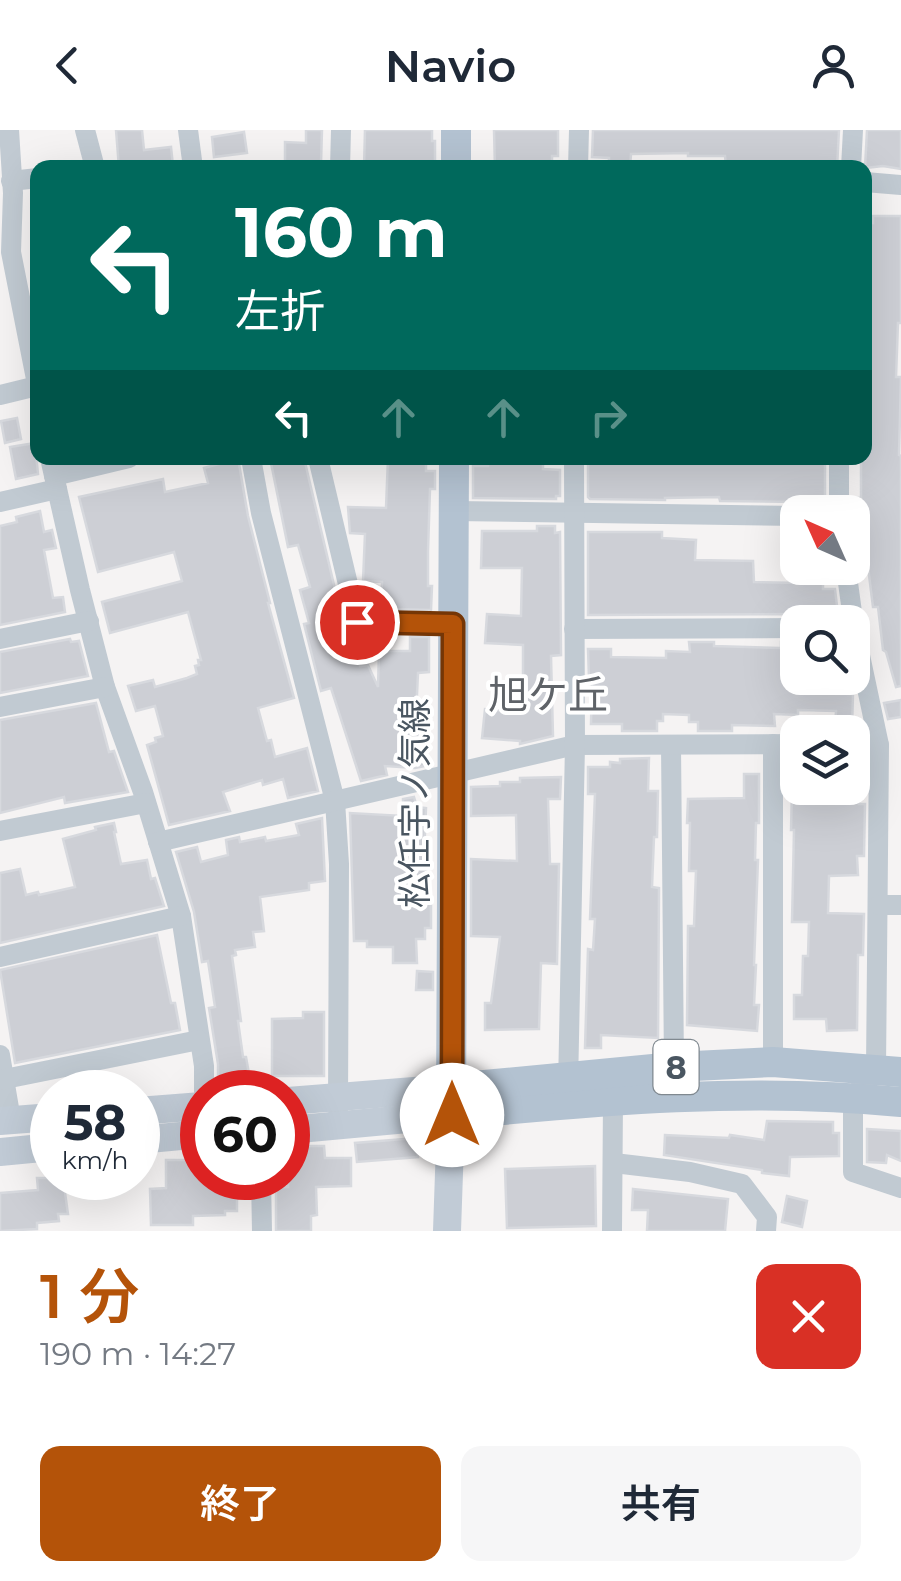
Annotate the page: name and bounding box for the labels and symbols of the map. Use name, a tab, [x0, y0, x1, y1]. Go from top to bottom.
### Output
north arrow	[780, 495, 870, 585]
pin	[315, 580, 400, 665]
district label: 旭ケ丘	[488, 670, 608, 719]
street label: 松任宇ノ気線	[393, 698, 436, 908]
road number: 8	[654, 1040, 698, 1094]
position arrow	[400, 1063, 504, 1167]
speed limit sign: 60	[180, 1070, 310, 1200]

